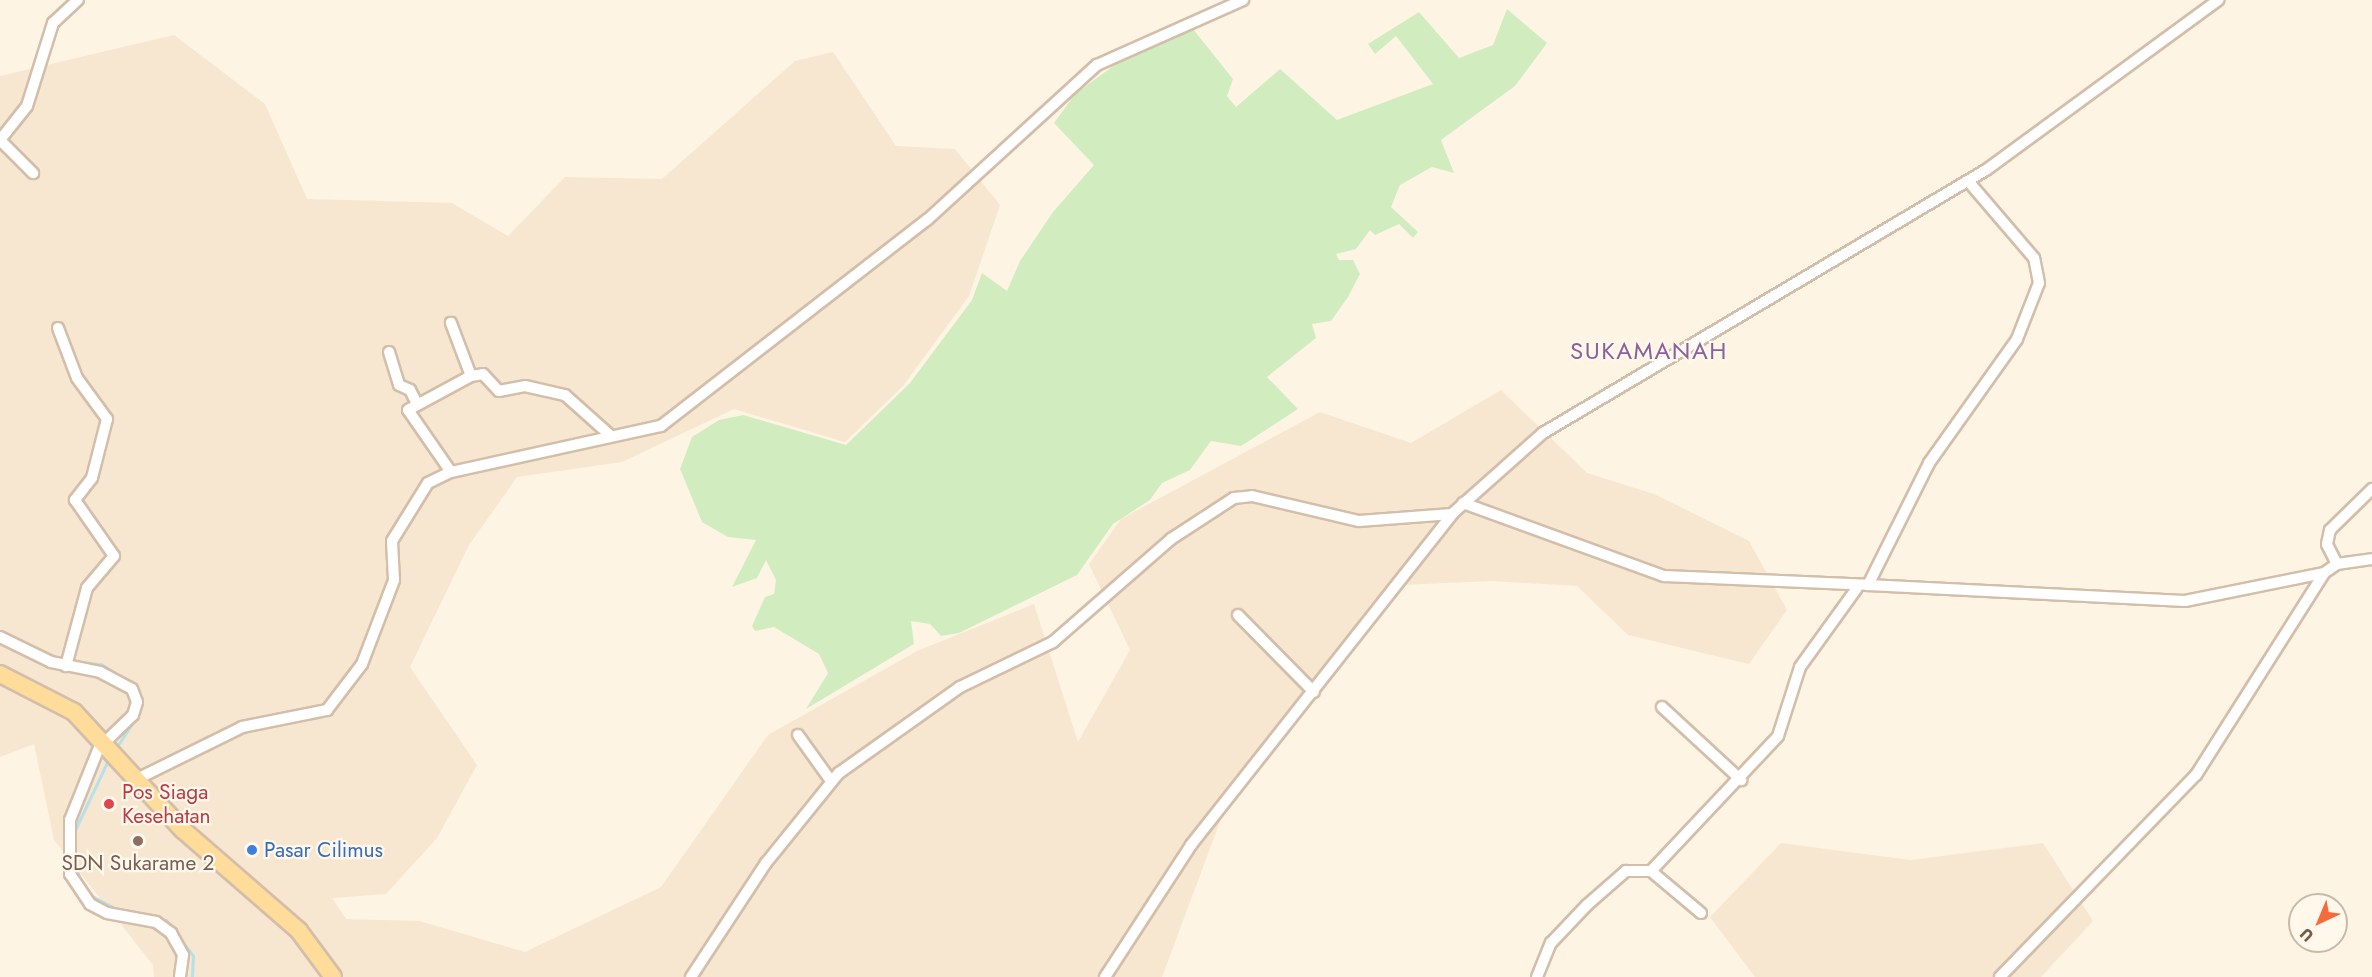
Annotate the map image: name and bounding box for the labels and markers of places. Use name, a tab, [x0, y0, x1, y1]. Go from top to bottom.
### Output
place label: Pos Siaga Kesehatan	[122, 779, 211, 829]
marker: Pos Siaga Kesehatan	[100, 795, 118, 813]
marker: SDN Sukarame 2	[131, 834, 145, 848]
place label: Pasar Cilimus	[264, 837, 383, 863]
marker: Pasar Cilimus	[245, 843, 259, 857]
place label: SDN Sukarame 2	[62, 850, 214, 876]

